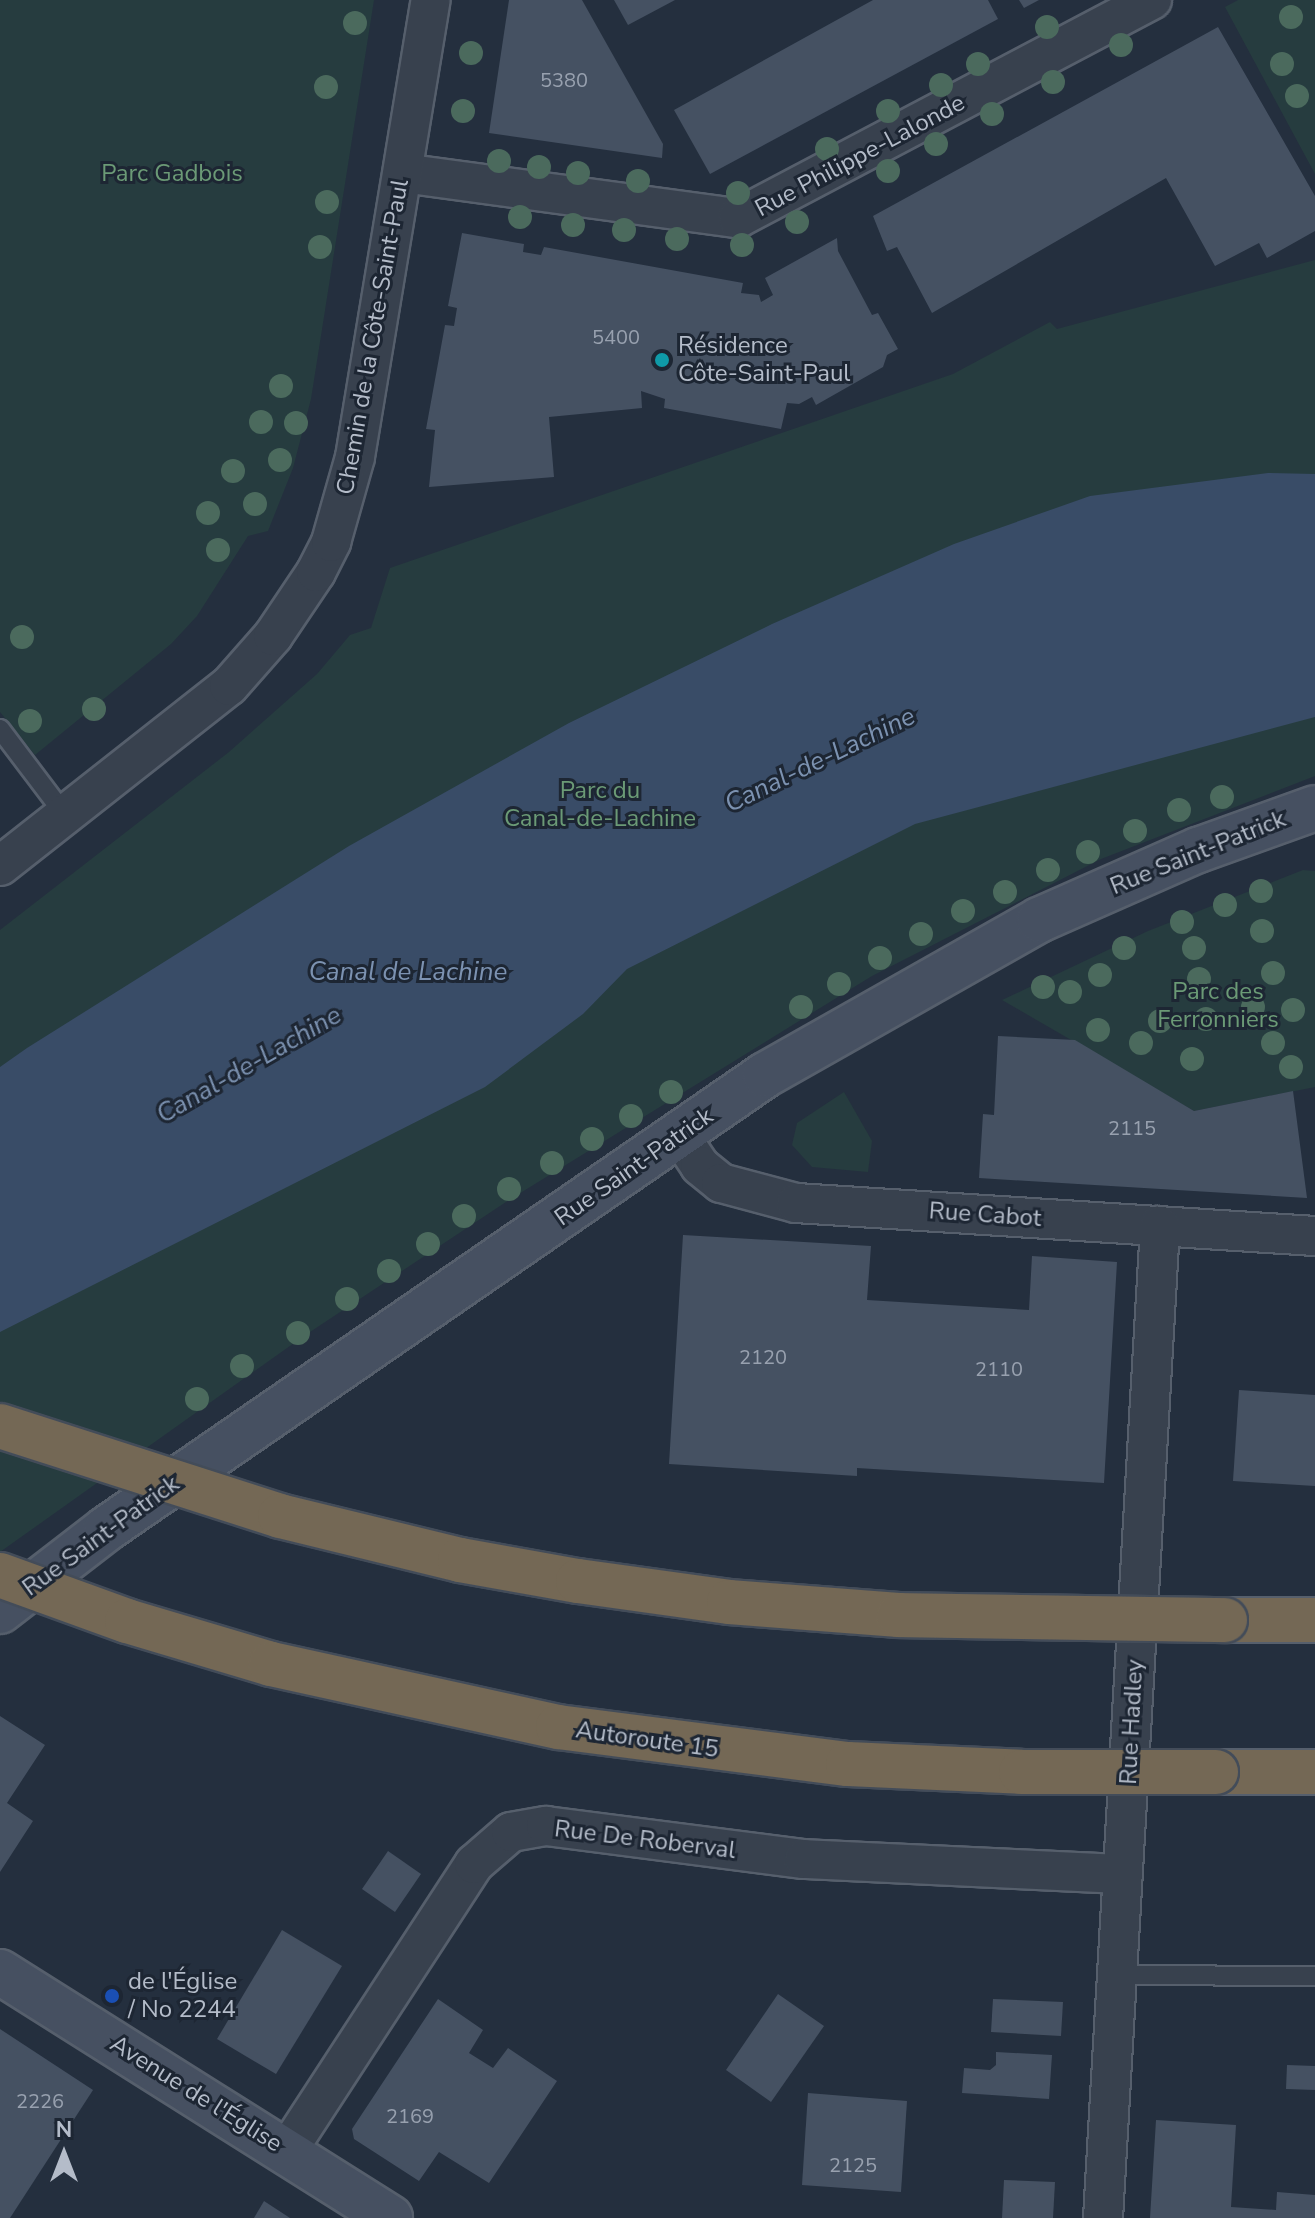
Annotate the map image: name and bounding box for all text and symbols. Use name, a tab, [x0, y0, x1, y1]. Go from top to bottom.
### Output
house number: 5380	[540, 68, 588, 92]
street label: Rue Philippe-Lalonde	[750, 89, 970, 223]
park label: Parc Gadbois	[101, 160, 243, 188]
street label: Chemin de la Côte-Saint-Paul	[331, 177, 415, 497]
house number: 5400	[592, 325, 640, 349]
place label: Résidence Côte-Saint-Paul	[678, 332, 850, 388]
marker: Résidence Côte-Saint-Paul	[653, 351, 671, 369]
water label: Canal-de-Lachine	[720, 700, 920, 820]
park label: Parc du Canal-de-Lachine	[504, 777, 696, 833]
street label: Rue Saint-Patrick	[1106, 805, 1290, 901]
water label: Canal de Lachine	[309, 956, 507, 988]
park label: Parc des Ferronniers	[1157, 978, 1279, 1034]
water label: Canal-de-Lachine	[151, 1000, 347, 1130]
street label: Rue Saint-Patrick	[549, 1102, 719, 1232]
house number: 2115	[1108, 1116, 1156, 1140]
street label: Rue Cabot	[928, 1197, 1042, 1233]
house number: 2120	[739, 1345, 787, 1369]
house number: 2110	[975, 1357, 1023, 1381]
street label: Rue Saint-Patrick	[17, 1470, 185, 1602]
street label: Rue Hadley	[1114, 1659, 1150, 1785]
street label: Autoroute 15	[574, 1716, 720, 1764]
street label: Rue De Roberval	[553, 1815, 737, 1865]
place label: de l'Église / No 2244	[128, 1968, 237, 2024]
marker: de l'Église / No 2244	[103, 1987, 121, 2005]
street label: Avenue de l'Église	[105, 2030, 287, 2158]
house number: 2226	[16, 2089, 64, 2113]
house number: 2169	[386, 2104, 434, 2128]
north arrow	[24, 2114, 104, 2194]
text: N	[56, 2115, 72, 2145]
house number: 2125	[829, 2153, 877, 2177]

